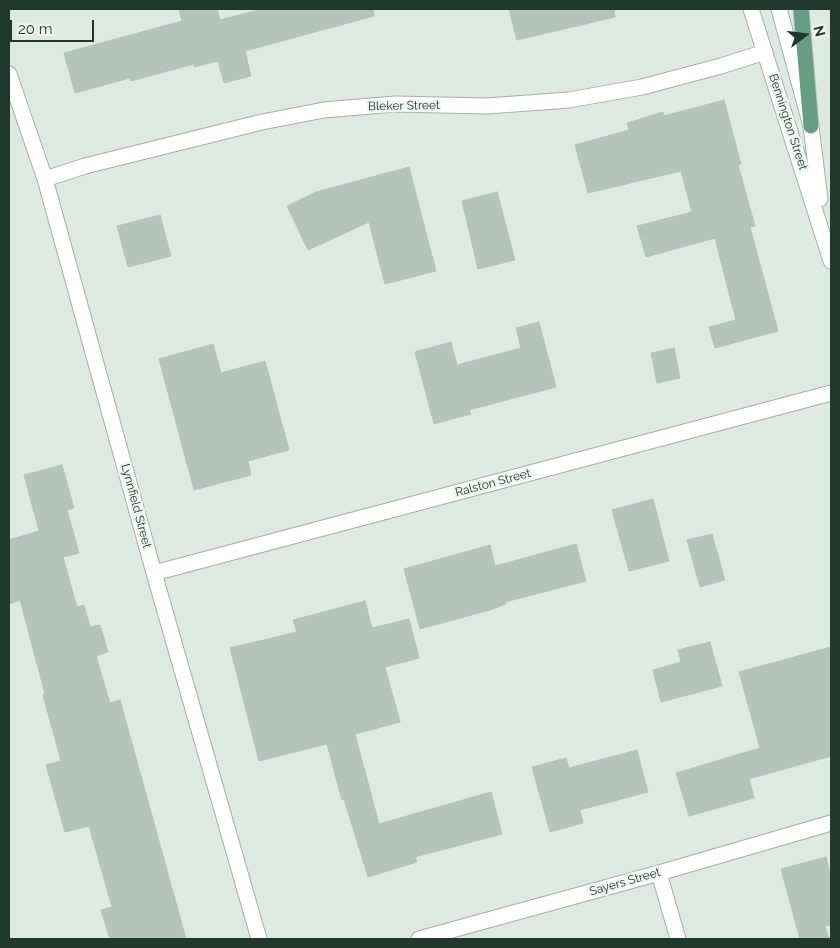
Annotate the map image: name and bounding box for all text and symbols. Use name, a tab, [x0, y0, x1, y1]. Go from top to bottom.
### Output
scale bar	[12, 10, 96, 42]
north arrow	[780, 10, 830, 60]
text: 20 m	[18, 20, 53, 38]
text: N	[810, 24, 829, 38]
street label: Bennington Street	[766, 72, 810, 172]
street label: Bleker Street	[368, 98, 440, 114]
street label: Lynnfield Street	[118, 462, 154, 550]
street label: Ralston Street	[454, 466, 532, 500]
street label: Sayers Street	[588, 865, 662, 899]

